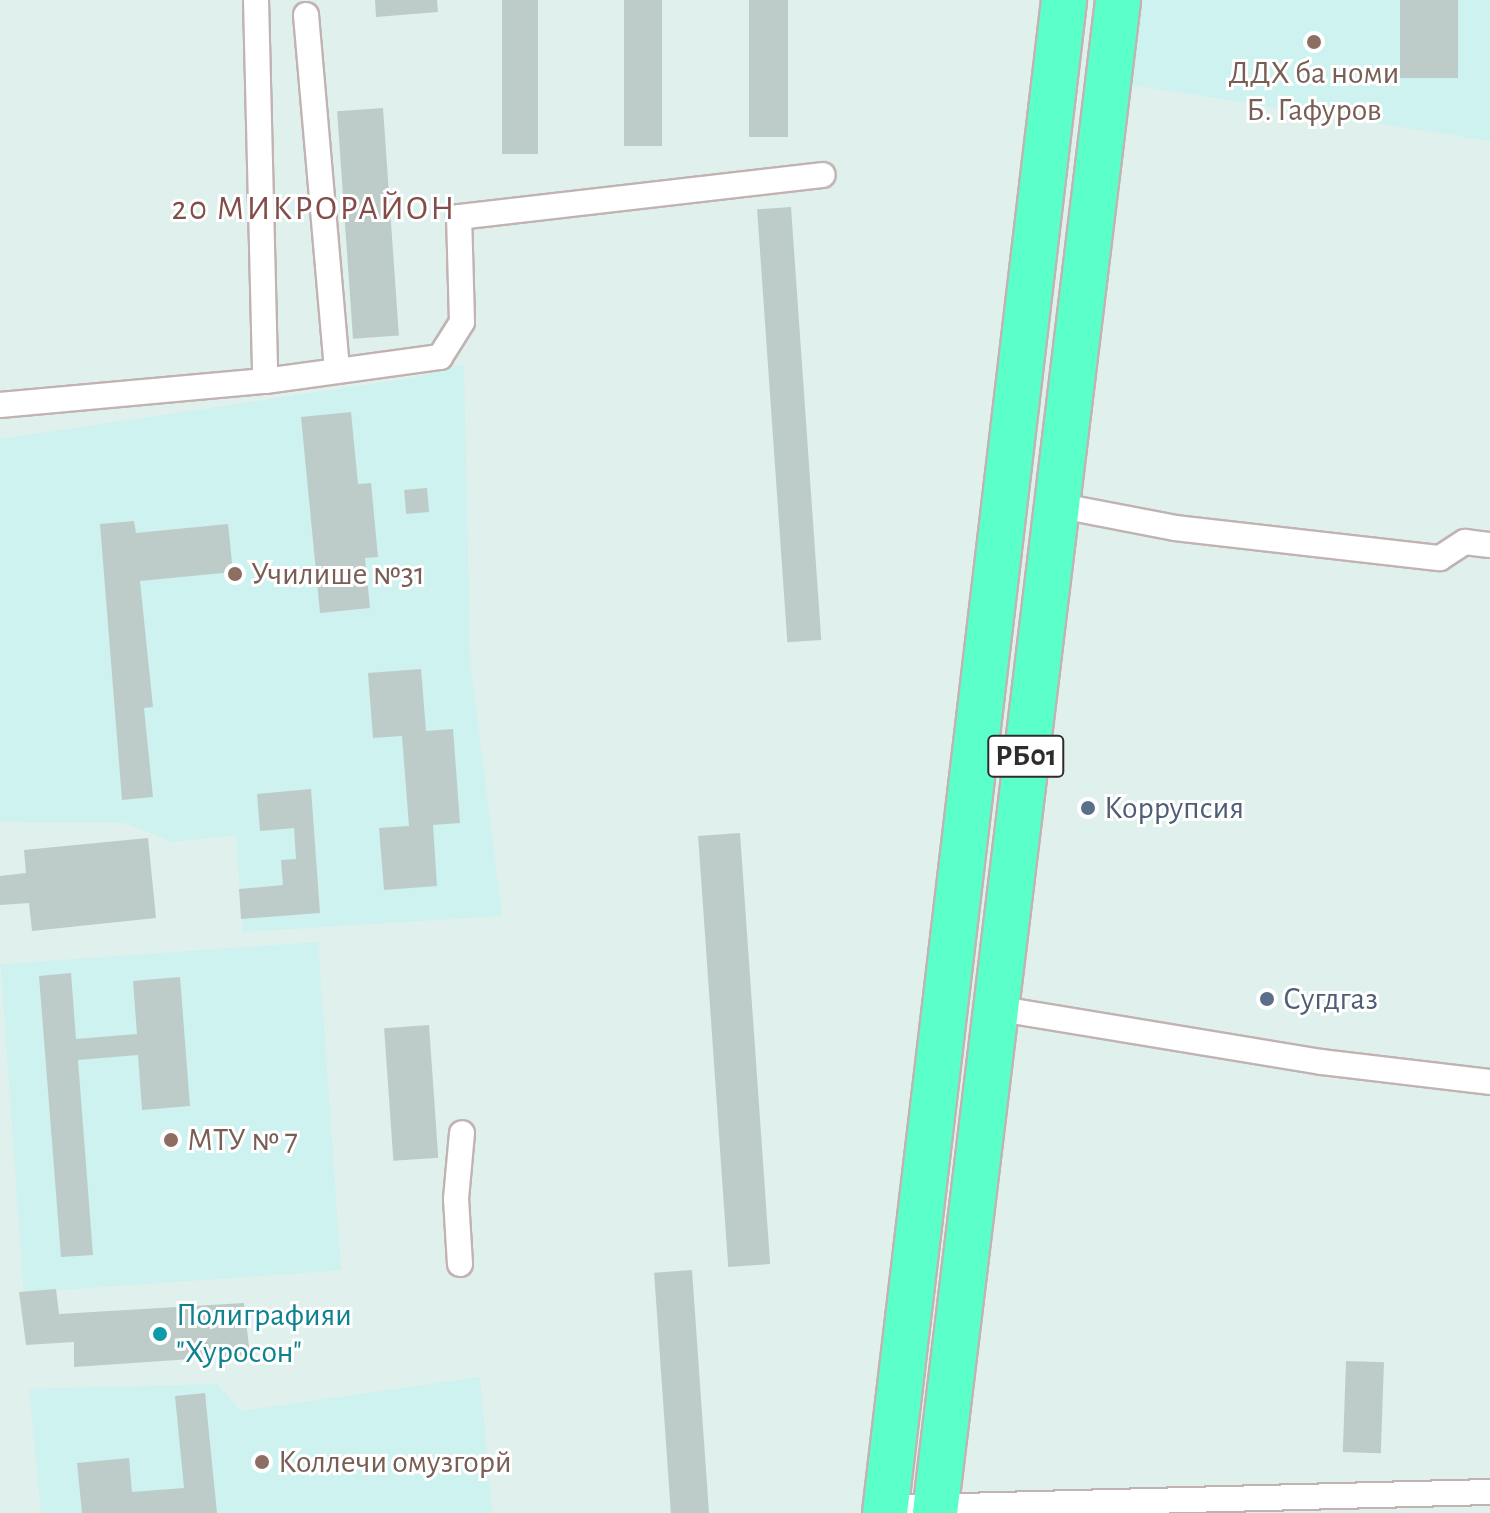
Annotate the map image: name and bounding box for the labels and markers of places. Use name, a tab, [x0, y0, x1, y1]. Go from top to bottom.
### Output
marker: ДДХ ба номи Б. Гафуров	[1305, 33, 1323, 51]
place label: ДДХ ба номи Б. Гафуров	[1228, 55, 1400, 130]
place label: Училише №31	[251, 555, 425, 593]
marker: Училише №31	[226, 565, 244, 583]
place label: Коррупсия	[1104, 789, 1244, 827]
marker: Коррупсия	[1079, 799, 1097, 817]
place label: Сугдгаз	[1283, 980, 1378, 1018]
marker: Сугдгаз	[1258, 990, 1276, 1008]
place label: МТУ № 7	[187, 1121, 298, 1159]
marker: МТУ № 7	[162, 1131, 180, 1149]
place label: Полиграфияи "Хуросон"	[176, 1297, 352, 1372]
marker: Полиграфияи "Хуросон"	[151, 1325, 169, 1343]
place label: Коллечи омузгорй	[278, 1443, 512, 1481]
marker: Коллечи омузгорй	[253, 1453, 271, 1471]

